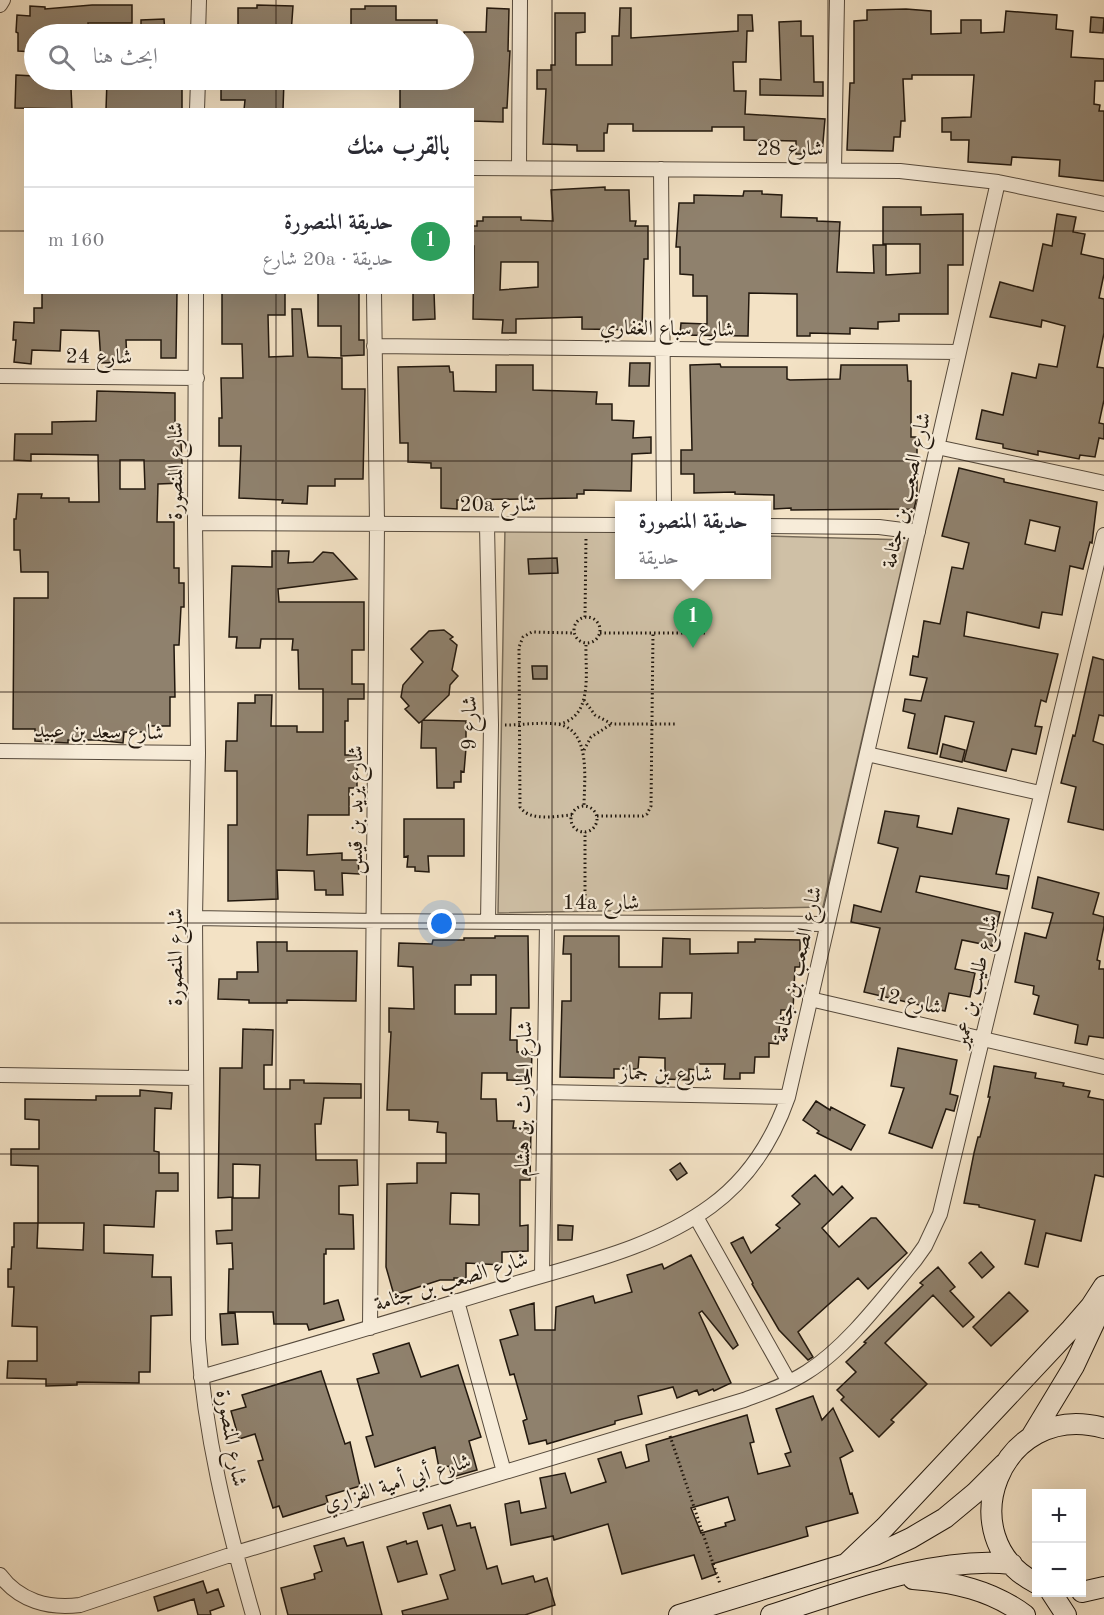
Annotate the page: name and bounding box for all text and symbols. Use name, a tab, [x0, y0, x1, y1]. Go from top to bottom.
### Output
search box	[24, 24, 474, 90]
icon: search	[45, 41, 78, 74]
text: ابحث هنا	[93, 46, 158, 68]
text: بالقرب منك	[347, 134, 450, 160]
street label: شارع 28	[757, 139, 823, 166]
text: حديقة المنصورة	[284, 212, 393, 234]
text: 160 m	[48, 231, 104, 251]
text: 1	[425, 231, 436, 251]
text: حديقة · 20a شارع	[262, 250, 393, 270]
street label: شارع سباع الغفاري	[599, 318, 734, 347]
street label: شارع 24	[65, 346, 133, 375]
street label: شارع الصعب بن جثامة	[879, 410, 941, 572]
street label: شارع المنصورة	[166, 422, 193, 520]
street label: 20a شارع	[459, 495, 537, 522]
popup	[615, 501, 771, 579]
text: حديقة المنصورة	[638, 511, 748, 533]
text: حديقة	[638, 549, 679, 569]
pin: 1	[674, 598, 712, 648]
street label: شارع 9	[460, 696, 487, 750]
street label: شارع سعد بن عبيد	[34, 721, 164, 750]
street label: شارع يزيد بن قيس	[346, 745, 373, 875]
street label: شارع الصعب بن جثامة	[770, 884, 832, 1046]
street label: 14a شارع	[562, 893, 640, 920]
street label: شارع المنصورة	[166, 908, 193, 1006]
your location	[427, 909, 456, 938]
street label: شارع طليب بن عمير	[950, 913, 1008, 1053]
street label: شارع 12	[872, 984, 944, 1025]
street label: شارع الحارث بن هشام	[513, 1021, 542, 1177]
street label: شارع بن جماز	[617, 1063, 712, 1092]
street label: شارع الصعب بن جثامة	[372, 1249, 532, 1321]
street label: شارع المنصورة	[206, 1388, 249, 1489]
street label: شارع أبي أمية الفزاري	[319, 1445, 475, 1522]
map controls	[1032, 1489, 1086, 1597]
button: +	[1032, 1489, 1086, 1543]
button: −	[1032, 1543, 1086, 1597]

